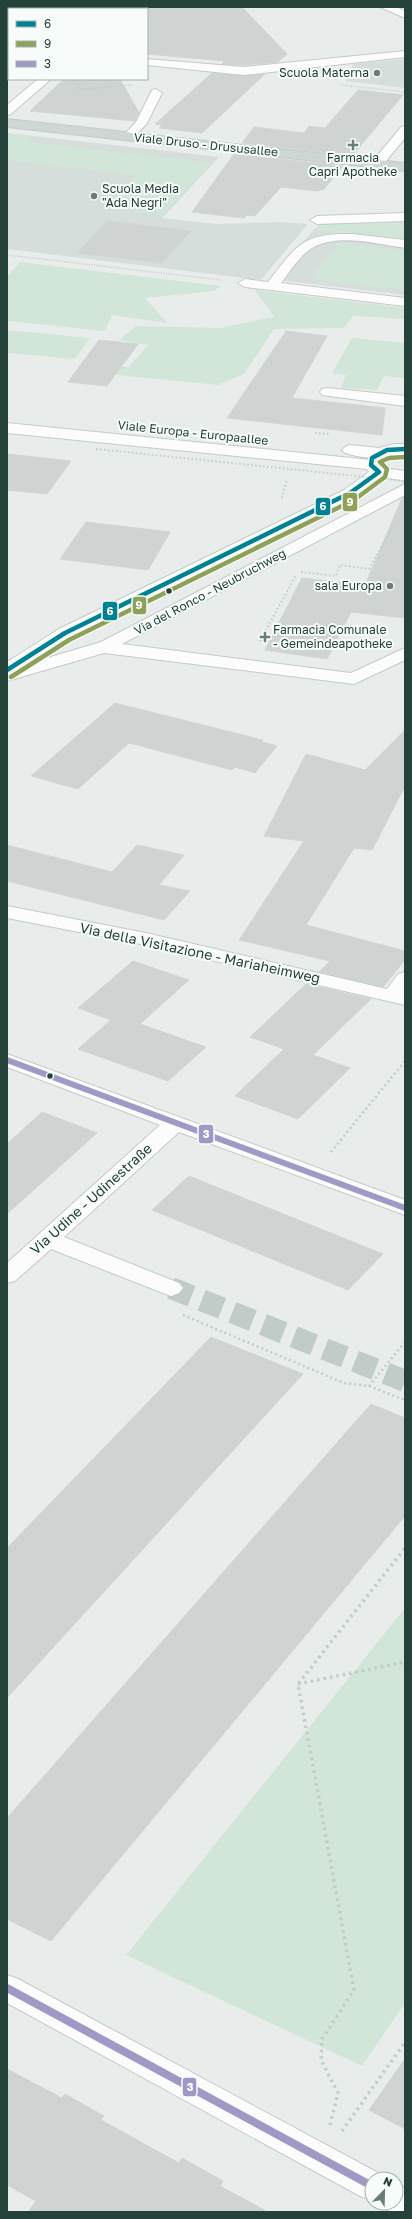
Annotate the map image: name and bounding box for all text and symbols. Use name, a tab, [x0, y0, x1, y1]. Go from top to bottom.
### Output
legend	[8, 8, 148, 80]
text: 6	[44, 16, 51, 31]
text: 9	[44, 36, 51, 51]
text: 3	[44, 56, 51, 71]
place label: Scuola Materna	[279, 65, 369, 80]
marker: Scuola Materna	[372, 68, 382, 78]
street label: Viale Druso - Drususallee	[133, 129, 279, 160]
marker: Farmacia Capri Apotheke	[348, 140, 358, 150]
place label: Farmacia Capri Apotheke	[309, 150, 397, 179]
place label: Scuola Media "Ada Negri"	[102, 181, 179, 210]
marker: Scuola Media "Ada Negri"	[89, 191, 99, 201]
street label: Viale Europa - Europaallee	[117, 417, 269, 448]
line badge: 9	[342, 492, 358, 512]
text: 9	[347, 495, 354, 508]
line badge: 6	[315, 497, 331, 516]
text: 6	[320, 499, 327, 512]
street label: Via del Ronco - Neubruchweg	[131, 545, 288, 638]
place label: sala Europa	[315, 578, 382, 593]
marker: sala Europa	[385, 581, 395, 591]
unlabelled marker	[164, 586, 174, 596]
line badge: 9	[132, 596, 147, 615]
text: 9	[136, 598, 143, 611]
line badge: 6	[102, 601, 118, 621]
text: 6	[107, 604, 114, 617]
place label: Farmacia Comunale - Gemeindeapotheke	[273, 622, 393, 651]
marker: Farmacia Comunale - Gemeindeapotheke	[260, 632, 270, 642]
street label: Via della Visitazione - Mariaheimweg	[78, 919, 322, 986]
unlabelled marker	[45, 1071, 55, 1081]
line badge: 3	[198, 1124, 214, 1144]
text: 3	[203, 1127, 210, 1140]
street label: Via Udine - Udinestraße	[26, 1139, 155, 1258]
line badge: 3	[182, 2077, 197, 2097]
text: 3	[187, 2080, 194, 2093]
north arrow	[364, 2171, 404, 2211]
text: N	[382, 2174, 394, 2189]

